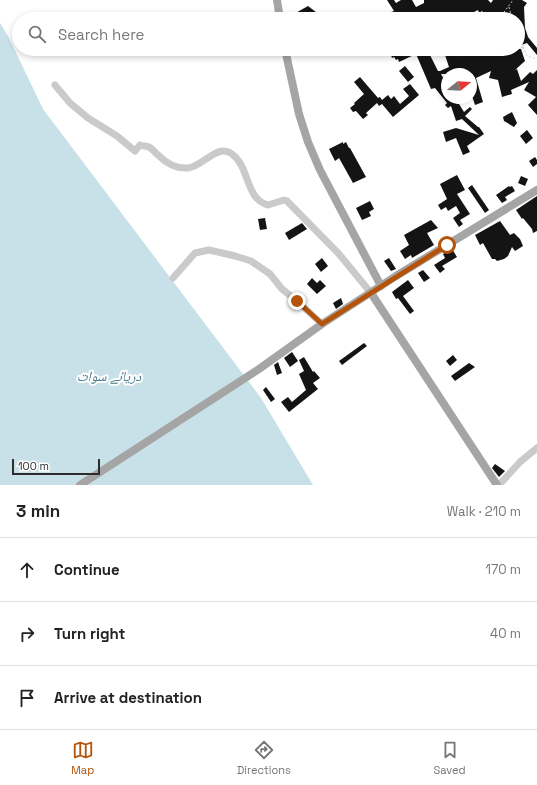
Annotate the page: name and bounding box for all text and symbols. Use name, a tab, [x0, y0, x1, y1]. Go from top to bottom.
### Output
search box	[12, 12, 525, 56]
icon: search	[26, 23, 48, 45]
text: Search here	[58, 25, 144, 44]
north arrow	[441, 68, 477, 104]
route start	[438, 236, 456, 254]
route end	[288, 292, 306, 310]
water label: دریائے سوات	[77, 367, 142, 385]
scale bar	[12, 457, 100, 476]
text: 100 m	[18, 459, 49, 473]
text: 3 min	[16, 500, 60, 522]
text: Walk · 210 m	[447, 503, 521, 520]
icon: ahead	[16, 559, 38, 581]
text: Continue	[54, 560, 120, 579]
text: 170 m	[485, 561, 521, 578]
icon: right	[16, 623, 38, 645]
text: Turn right	[54, 624, 125, 643]
text: 40 m	[490, 625, 521, 642]
icon: arrive	[16, 687, 38, 709]
text: Arrive at destination	[54, 688, 202, 707]
tab: Map	[71, 739, 94, 777]
tab: Directions	[237, 739, 291, 777]
tab: Saved	[434, 739, 466, 777]

